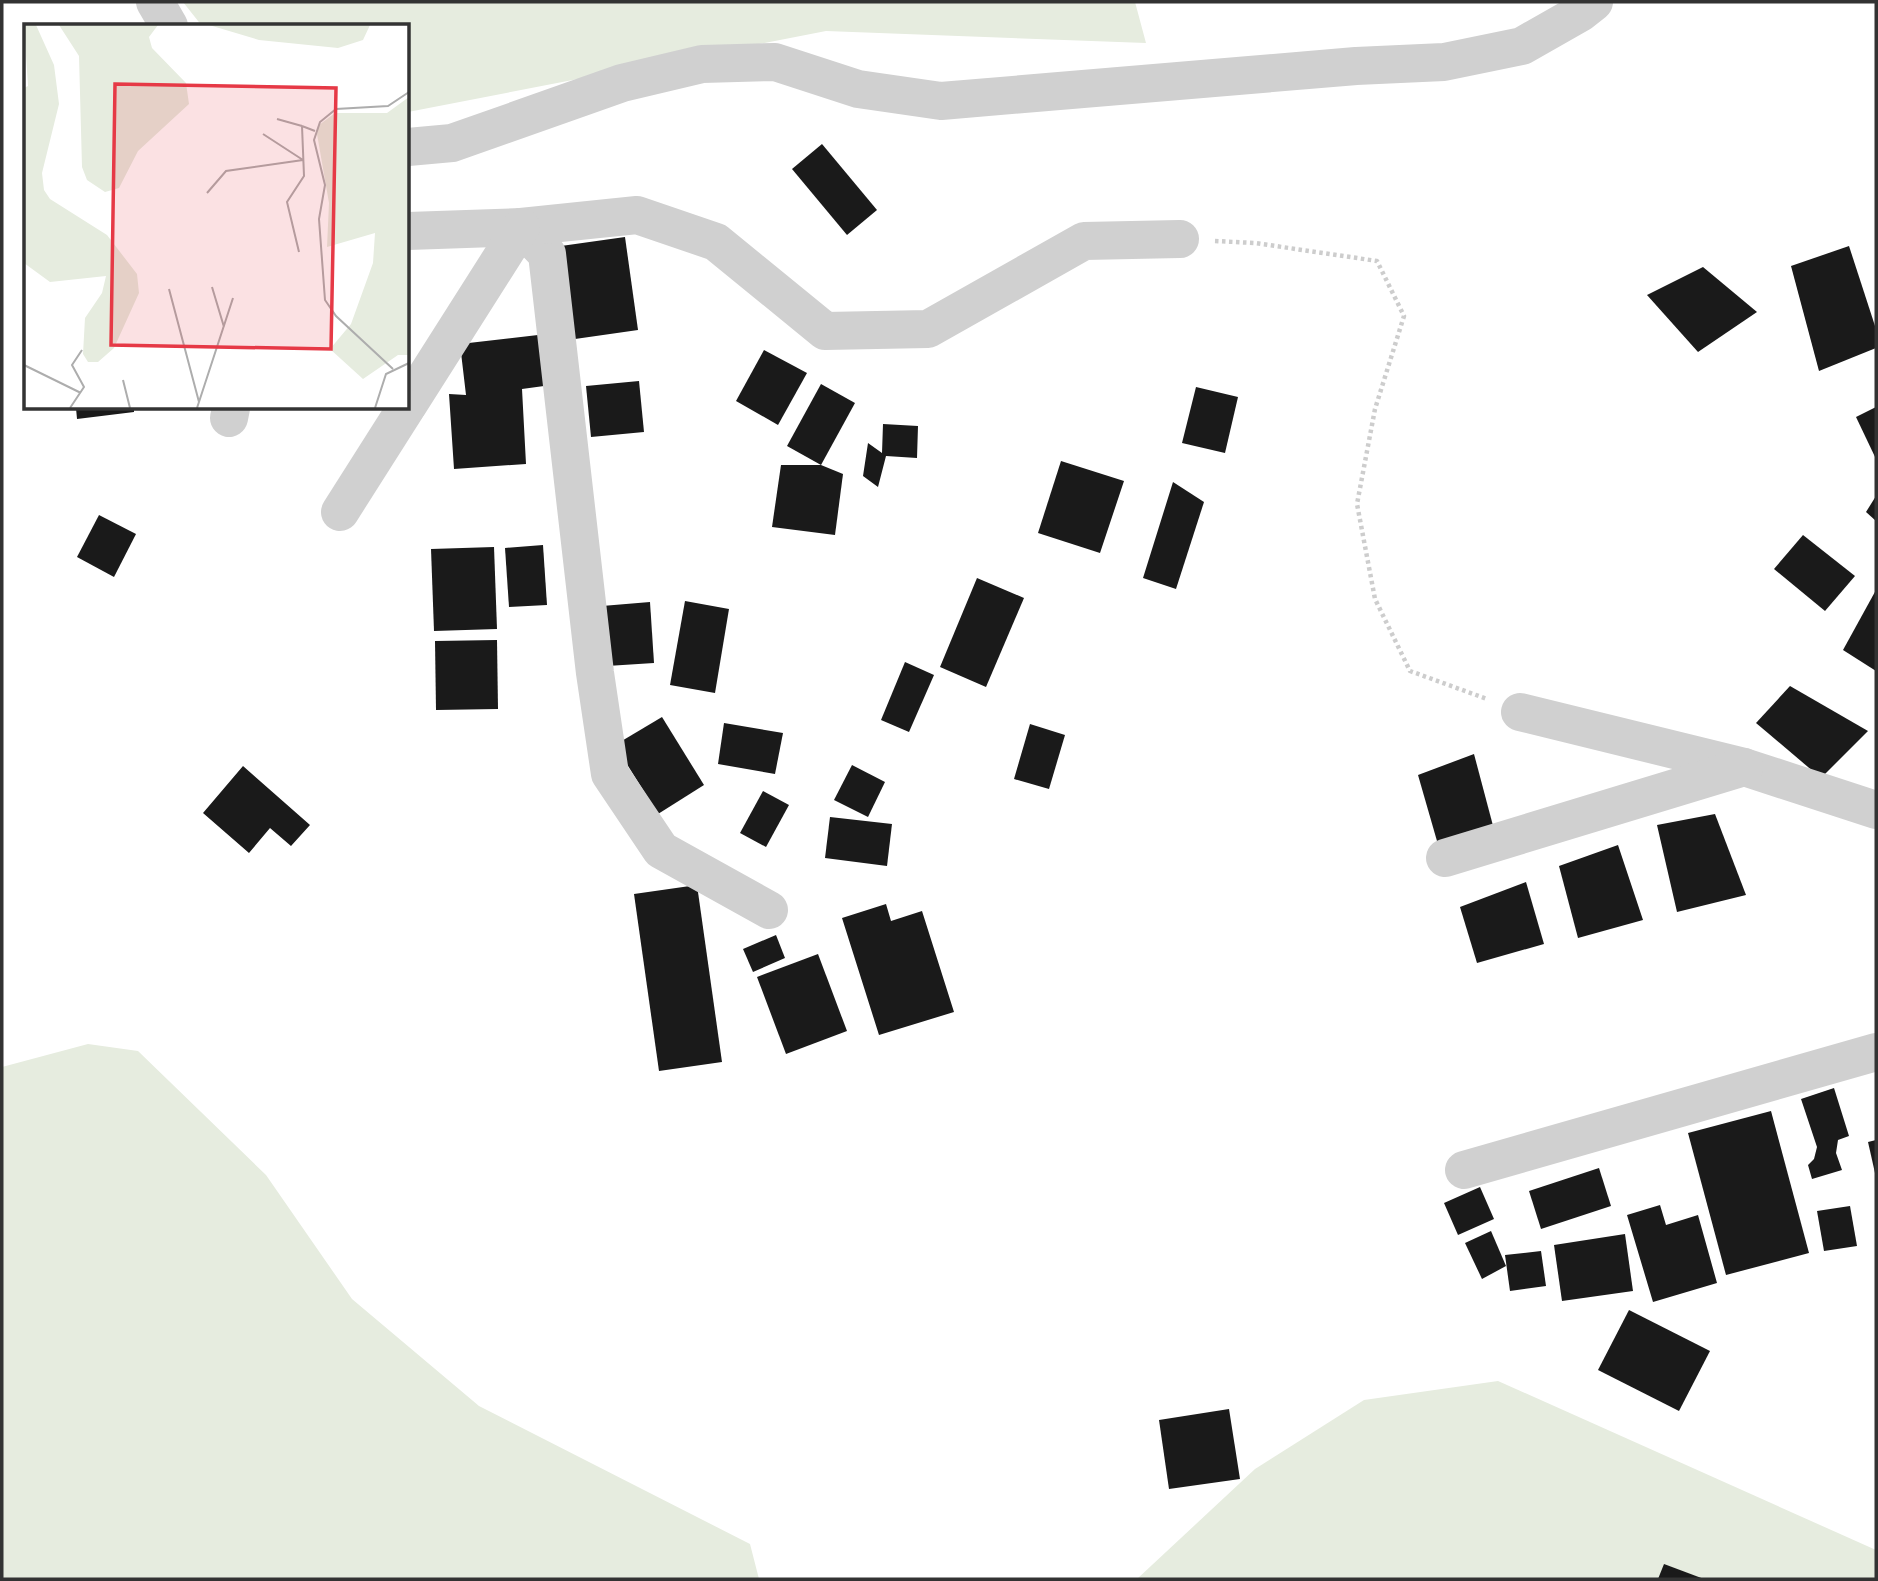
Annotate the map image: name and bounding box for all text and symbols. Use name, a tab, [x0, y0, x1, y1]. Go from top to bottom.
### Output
inset map	[24, 24, 410, 410]

